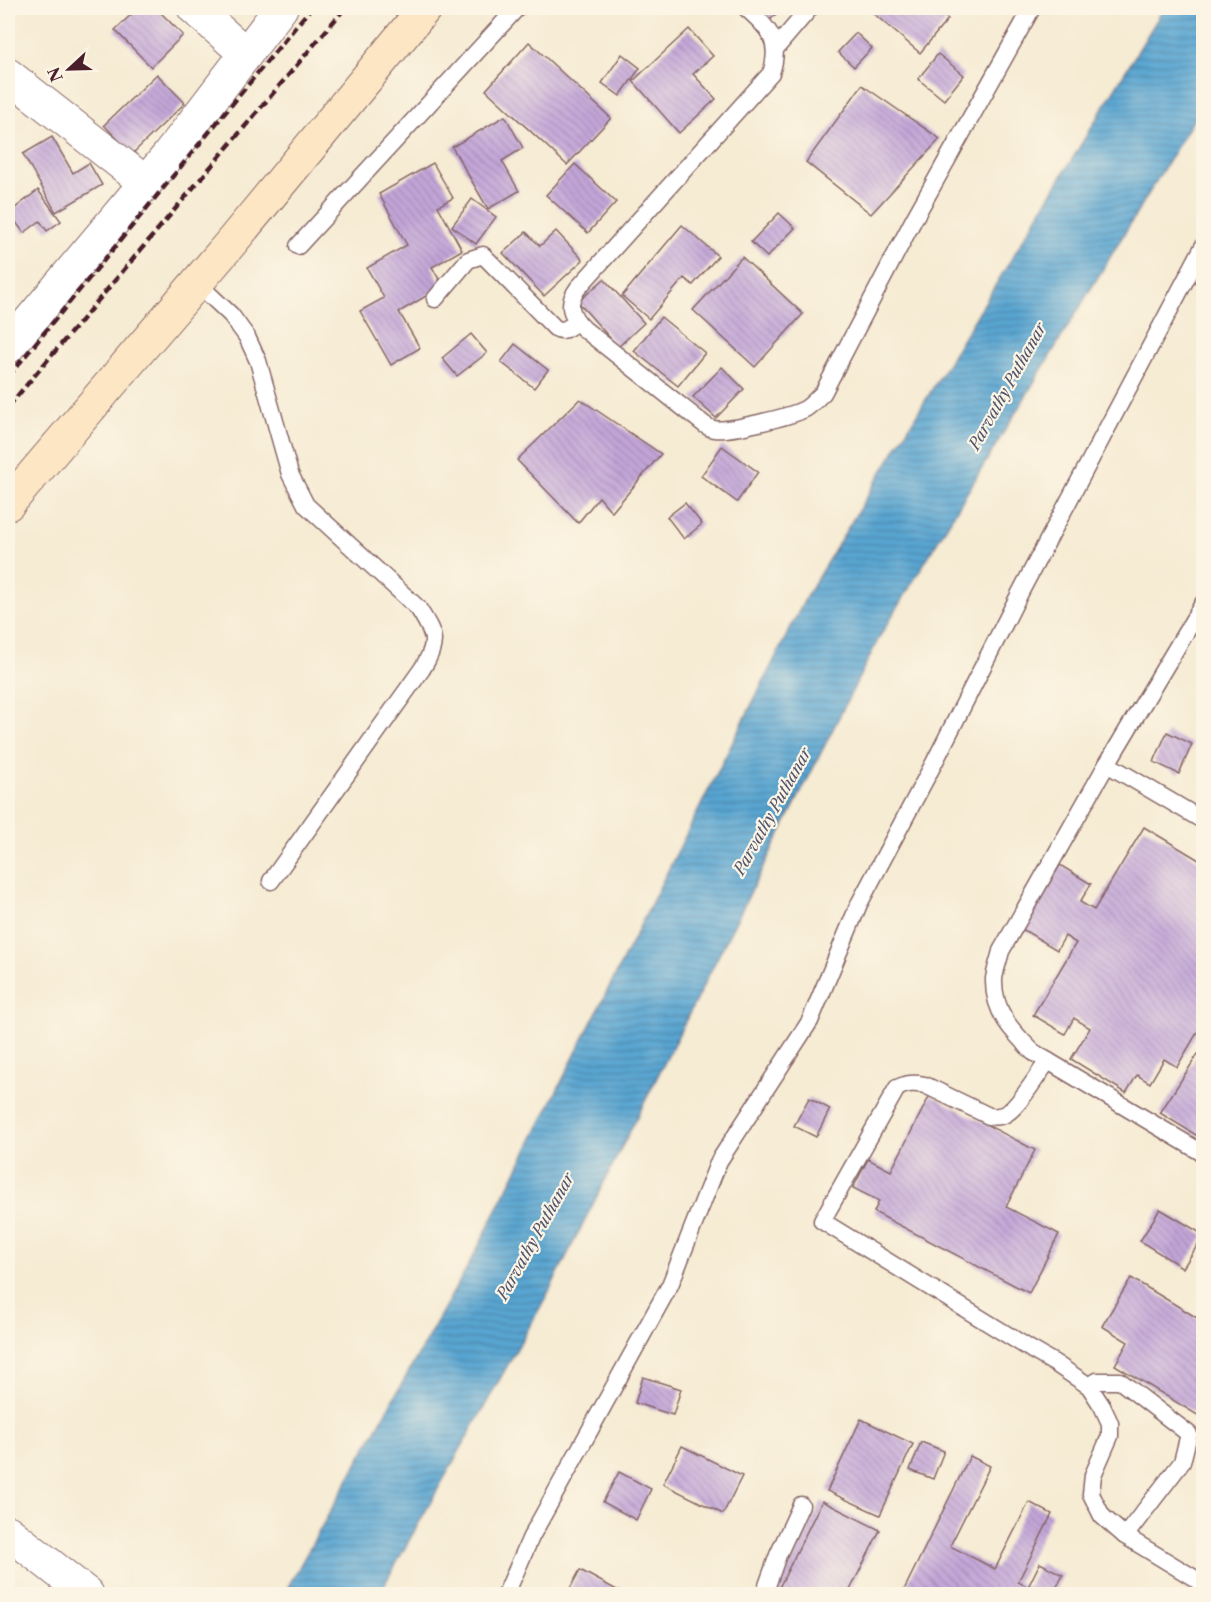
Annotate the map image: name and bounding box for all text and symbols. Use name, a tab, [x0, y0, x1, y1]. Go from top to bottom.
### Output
north arrow	[39, 39, 99, 99]
text: N	[43, 64, 67, 85]
water label: Parvathy Puthanar	[963, 318, 1051, 455]
water label: Parvathy Puthanar	[728, 743, 816, 880]
water label: Parvathy Puthanar	[491, 1168, 579, 1305]

